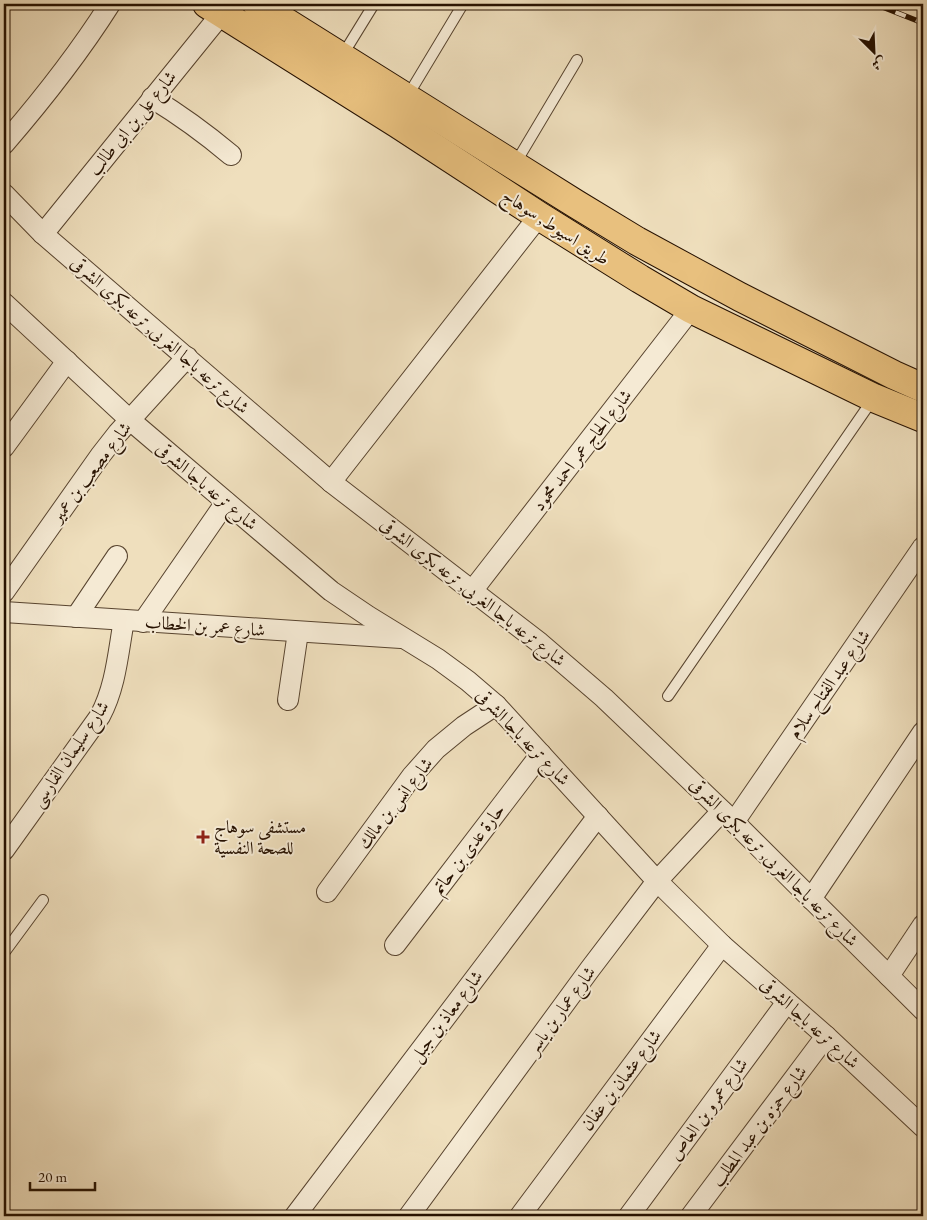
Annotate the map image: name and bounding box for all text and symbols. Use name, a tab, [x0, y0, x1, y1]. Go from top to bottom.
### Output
north arrow	[850, 28, 900, 78]
text: ش	[869, 53, 889, 75]
street label: شارع على بن ابى طالب	[82, 65, 184, 182]
street label: طريق اسيوط, سوهاج	[495, 183, 614, 274]
street label: شارع ترعه باجا الغربى, ترعه بكرى الشرقى	[64, 251, 254, 422]
street label: شارع الحاج عمر احمد محمود	[527, 384, 640, 518]
street label: شارع مصعب بن عمير	[44, 417, 139, 531]
street label: شارع ترعه باجا الشرقى	[149, 436, 263, 538]
street label: شارع ترعه باجا الغربى, ترعه بكرى الشرقى	[373, 512, 571, 674]
street label: شارع عمر بن الخطاب	[144, 610, 266, 645]
street label: شارع عبد الفتاح سلام	[782, 624, 879, 746]
street label: شارع ترعه باجا الشرقى	[468, 683, 575, 793]
street label: شارع سليمان الفارسى	[25, 696, 117, 814]
street label: شارع انس بن مالك	[352, 752, 441, 856]
street label: شارع ترعه باجا الغربى, ترعه بكرى الشرقى	[682, 772, 864, 954]
street label: حارة عدى بن حاتم	[426, 799, 513, 902]
place label: مستشفى سوهاج للصحة النفسية	[214, 815, 306, 859]
marker: مستشفى سوهاج للصحة النفسية	[196, 830, 210, 844]
street label: شارع عمار بن ياسر	[520, 961, 603, 1062]
street label: شارع معاذ بن جبل	[404, 965, 491, 1069]
street label: شارع ترعه باجا الشرقى	[753, 972, 865, 1076]
street label: شارع عثمان بن عفان	[575, 1024, 669, 1137]
street label: شارع عمرو بن العاص	[663, 1053, 756, 1167]
street label: شارع حمزه بن عبد المطلب	[705, 1060, 815, 1193]
scale bar	[30, 1160, 95, 1192]
text: 20 m	[38, 1167, 67, 1186]

